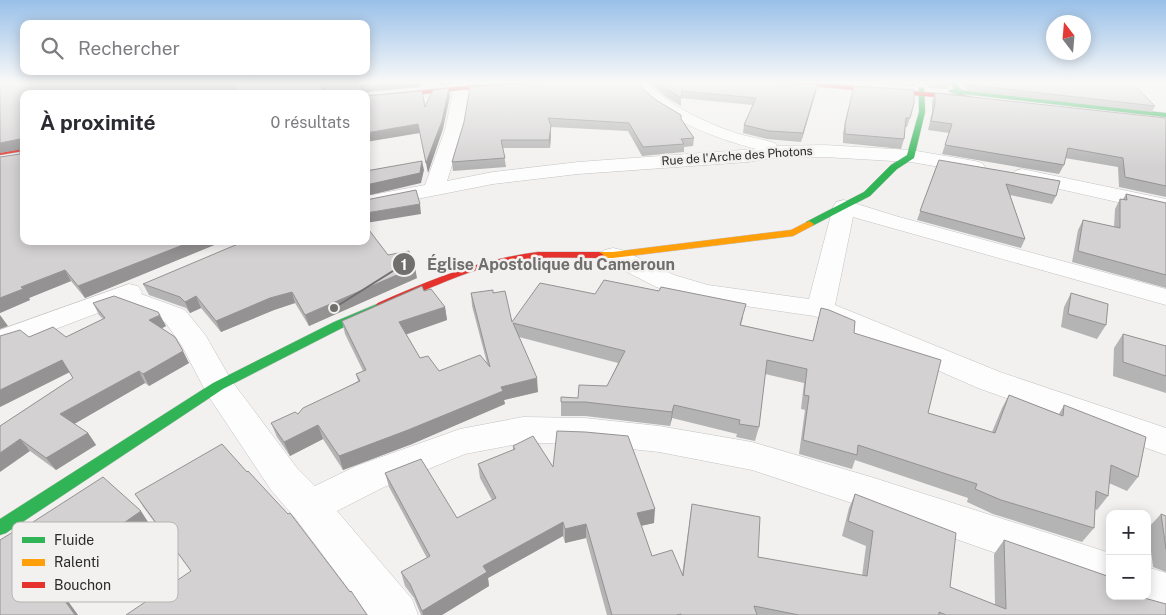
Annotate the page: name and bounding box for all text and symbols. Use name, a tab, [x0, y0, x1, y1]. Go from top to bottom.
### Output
north arrow	[1046, 15, 1091, 60]
search box	[20, 20, 370, 75]
icon: search	[38, 34, 66, 62]
text: Rechercher	[78, 37, 180, 59]
text: À proximité	[40, 110, 156, 135]
text: 0 résultats	[270, 113, 350, 132]
street label: Rue de l'Arche des Photons	[661, 144, 813, 168]
callout: Église Apostolique du Cameroun	[392, 249, 685, 280]
text: Église Apostolique du Cameroun	[427, 254, 675, 274]
text: 1	[401, 256, 407, 273]
map controls	[1106, 510, 1151, 600]
button: +	[1106, 510, 1151, 555]
legend	[12, 522, 178, 602]
text: Fluide	[54, 532, 94, 548]
text: Ralenti	[54, 554, 100, 570]
button: −	[1106, 555, 1151, 600]
text: Bouchon	[54, 577, 111, 593]

